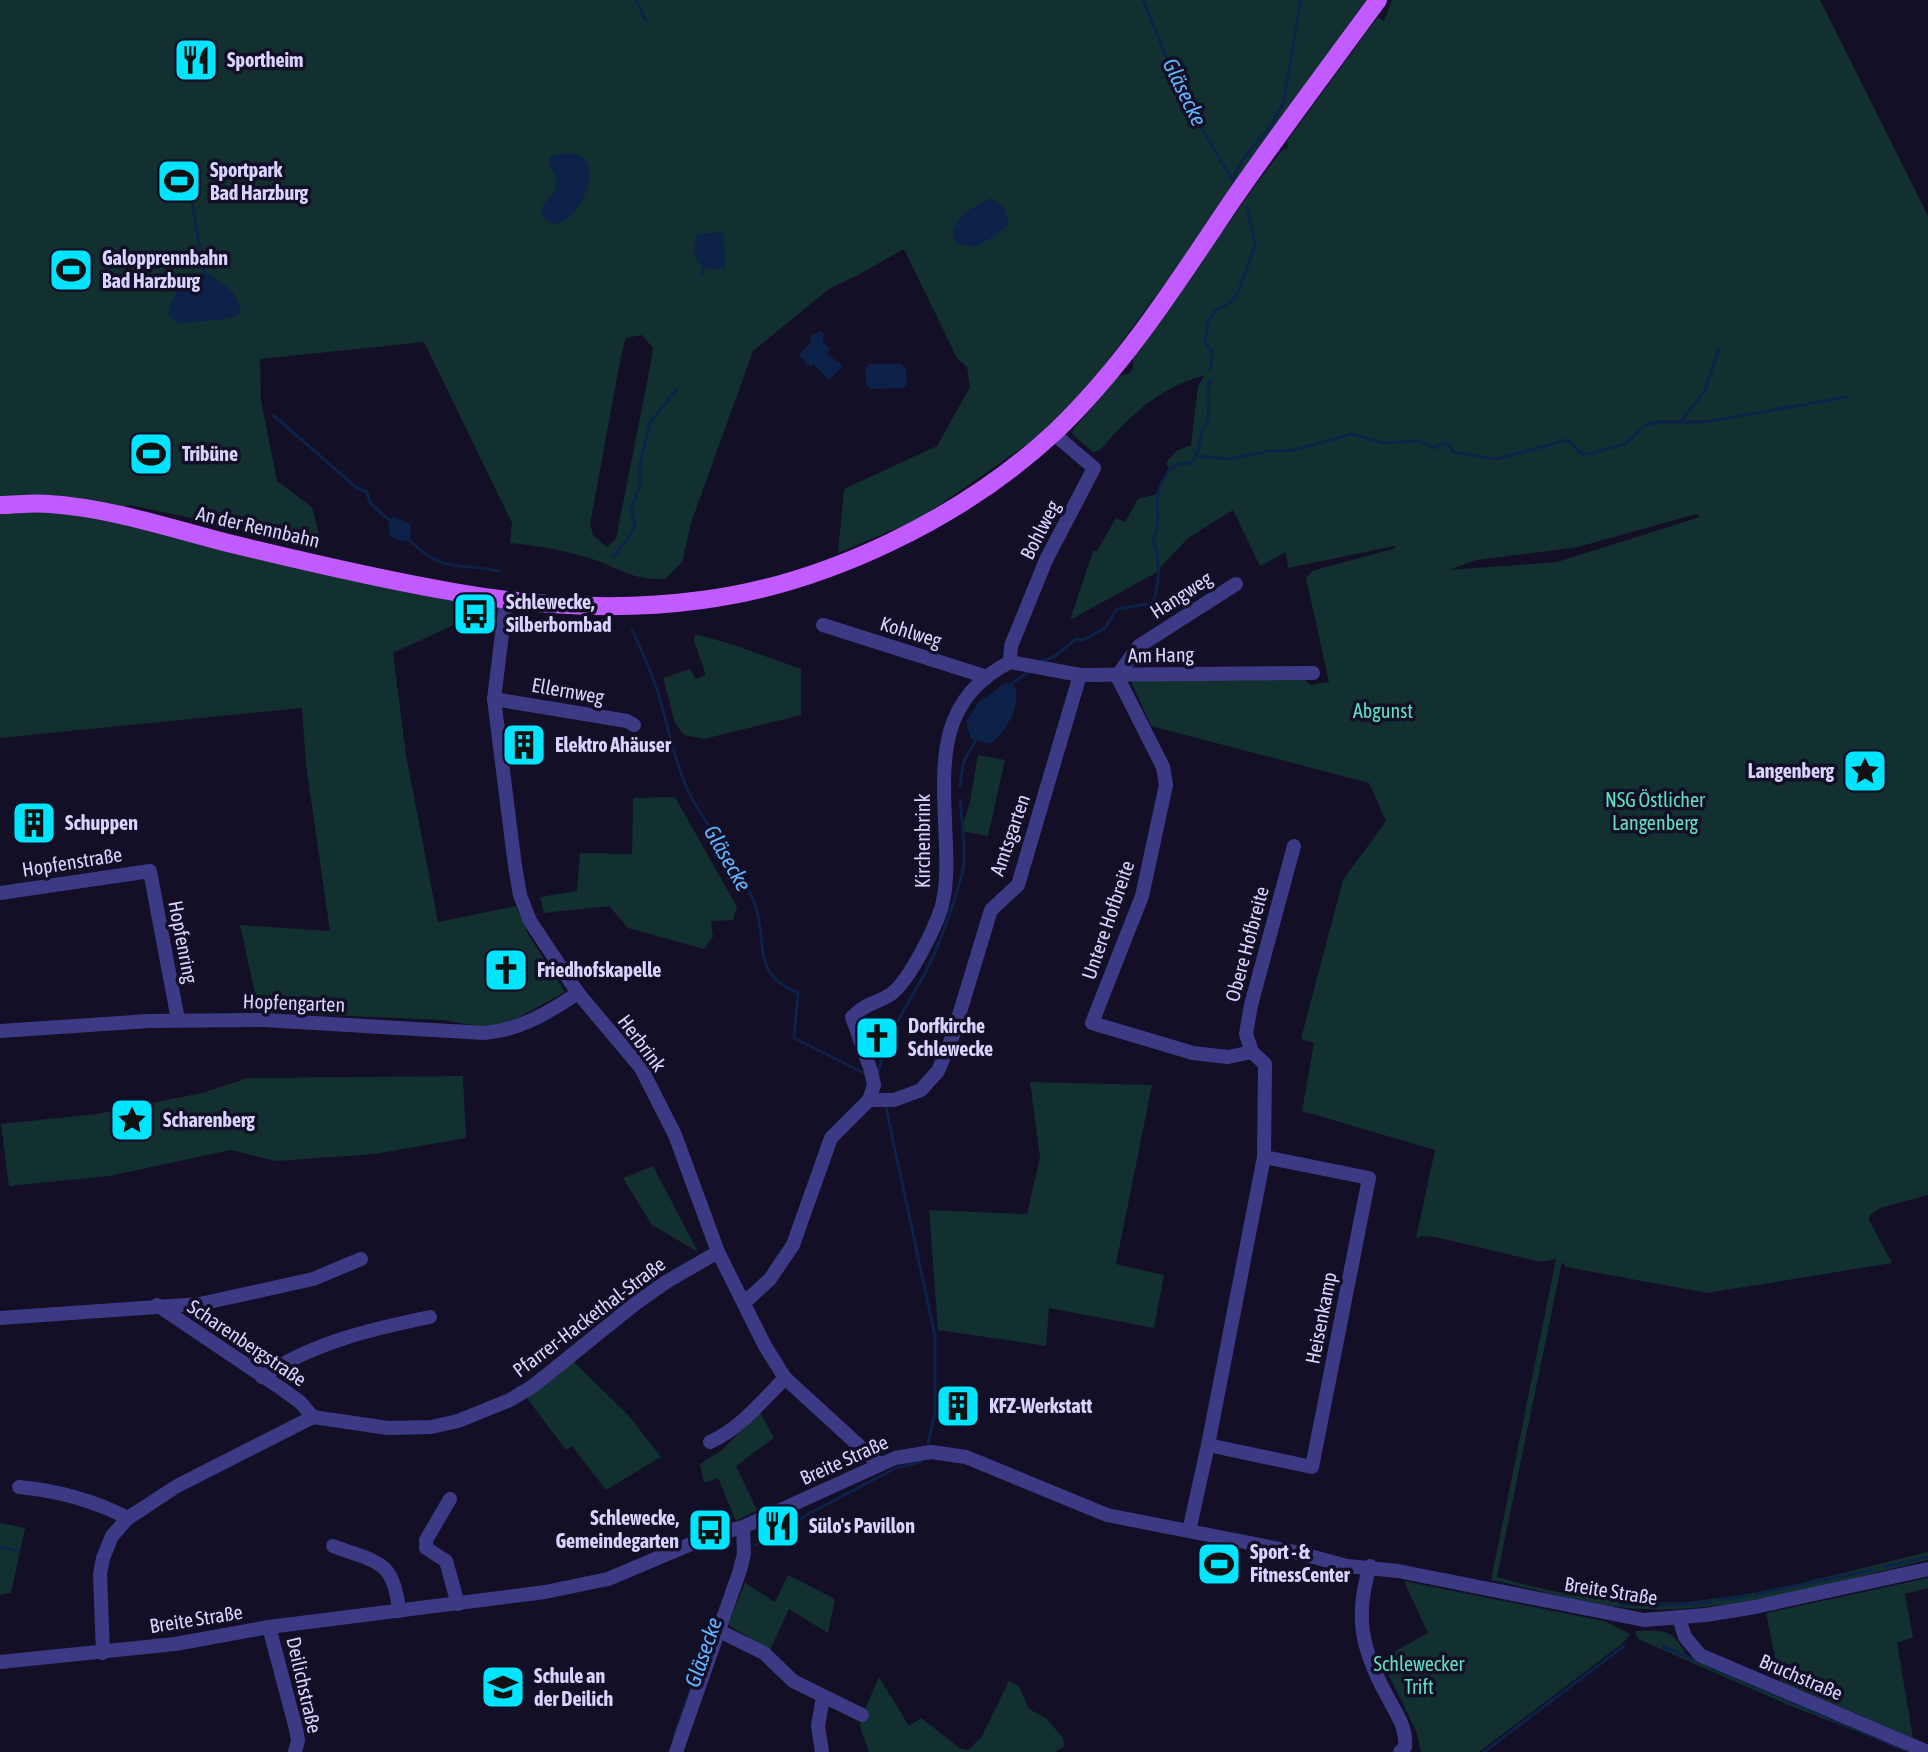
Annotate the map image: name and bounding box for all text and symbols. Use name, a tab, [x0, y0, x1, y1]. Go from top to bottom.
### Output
restaurant icon: Sportheim	[172, 36, 220, 84]
place label: Sportheim	[227, 48, 304, 71]
water label: Gläsecke	[1158, 54, 1212, 130]
sports icon: Sportpark Bad Harzburg	[155, 157, 203, 205]
place label: Sportpark Bad Harzburg	[210, 158, 308, 204]
sports icon: Galopprennbahn Bad Harzburg	[47, 246, 95, 294]
place label: Galopprennbahn Bad Harzburg	[102, 246, 228, 292]
sports icon: Tribüne	[127, 430, 175, 478]
place label: Tribüne	[182, 442, 238, 465]
street label: Bohlweg	[1015, 496, 1064, 563]
street label: An der Rennbahn	[194, 501, 322, 552]
street label: Hangweg	[1146, 566, 1216, 623]
bus stop icon: Schlewecke, Silberbornbad	[451, 590, 499, 638]
place label: Schlewecke, Silberbornbad	[506, 590, 612, 636]
street label: Kohlweg	[878, 611, 945, 652]
street label: Am Hang	[1128, 642, 1195, 667]
street label: Ellernweg	[530, 673, 606, 708]
park label: Abgunst	[1353, 699, 1413, 722]
building icon: Elektro Ahäuser	[500, 721, 548, 769]
place label: Elektro Ahäuser	[555, 733, 672, 756]
place icon: Langenberg	[1841, 747, 1889, 795]
place label: Langenberg	[1748, 759, 1834, 782]
park label: NSG Östlicher Langenberg	[1605, 788, 1706, 834]
street label: Amtsgarten	[985, 791, 1034, 879]
street label: Kirchenbrink	[911, 793, 934, 888]
building icon: Schuppen	[10, 799, 58, 847]
place label: Schuppen	[65, 811, 138, 834]
water label: Gläsecke	[699, 820, 757, 896]
street label: Hopfenstraße	[20, 842, 124, 881]
street label: Untere Hofbreite	[1076, 857, 1139, 982]
street label: Obere Hofbreite	[1220, 884, 1273, 1004]
street label: Hopfenring	[164, 899, 203, 986]
church icon: Friedhofskapelle	[482, 946, 530, 994]
place label: Friedhofskapelle	[537, 958, 661, 981]
street label: Hopfengarten	[242, 989, 346, 1016]
street label: Herbrink	[614, 1010, 671, 1076]
church icon: Dorfkirche Schlewecke	[853, 1014, 901, 1062]
place label: Dorfkirche Schlewecke	[908, 1014, 993, 1060]
place icon: Scharenberg	[108, 1096, 156, 1144]
place label: Scharenberg	[163, 1108, 255, 1131]
street label: Pfarrer-Hackethal-Straße	[508, 1252, 669, 1381]
street label: Heisenkamp	[1300, 1270, 1341, 1366]
street label: Scharenbergstraße	[184, 1294, 311, 1391]
building icon: KFZ-Werkstatt	[934, 1382, 982, 1430]
place label: KFZ-Werkstatt	[989, 1394, 1092, 1417]
street label: Breite Straße	[796, 1430, 891, 1489]
restaurant icon: Sülo's Pavillon	[754, 1502, 802, 1550]
place label: Schlewecke, Gemeindegarten	[555, 1506, 679, 1552]
bus stop icon: Schlewecke, Gemeindegarten	[686, 1506, 734, 1554]
place label: Sülo's Pavillon	[809, 1514, 915, 1537]
sports icon: Sport - & FitnessCenter	[1195, 1540, 1243, 1588]
place label: Sport - & FitnessCenter	[1250, 1540, 1351, 1586]
street label: Breite Straße	[1563, 1572, 1659, 1609]
street label: Breite Straße	[148, 1600, 244, 1637]
water label: Gläsecke	[679, 1614, 727, 1690]
street label: Deilichstraße	[282, 1635, 327, 1735]
street label: Bruchstraße	[1756, 1649, 1846, 1704]
park label: Schlewecker Trift	[1374, 1652, 1466, 1698]
school or university icon: Schule an der Deilich	[479, 1663, 527, 1711]
place label: Schule an der Deilich	[534, 1664, 613, 1710]

